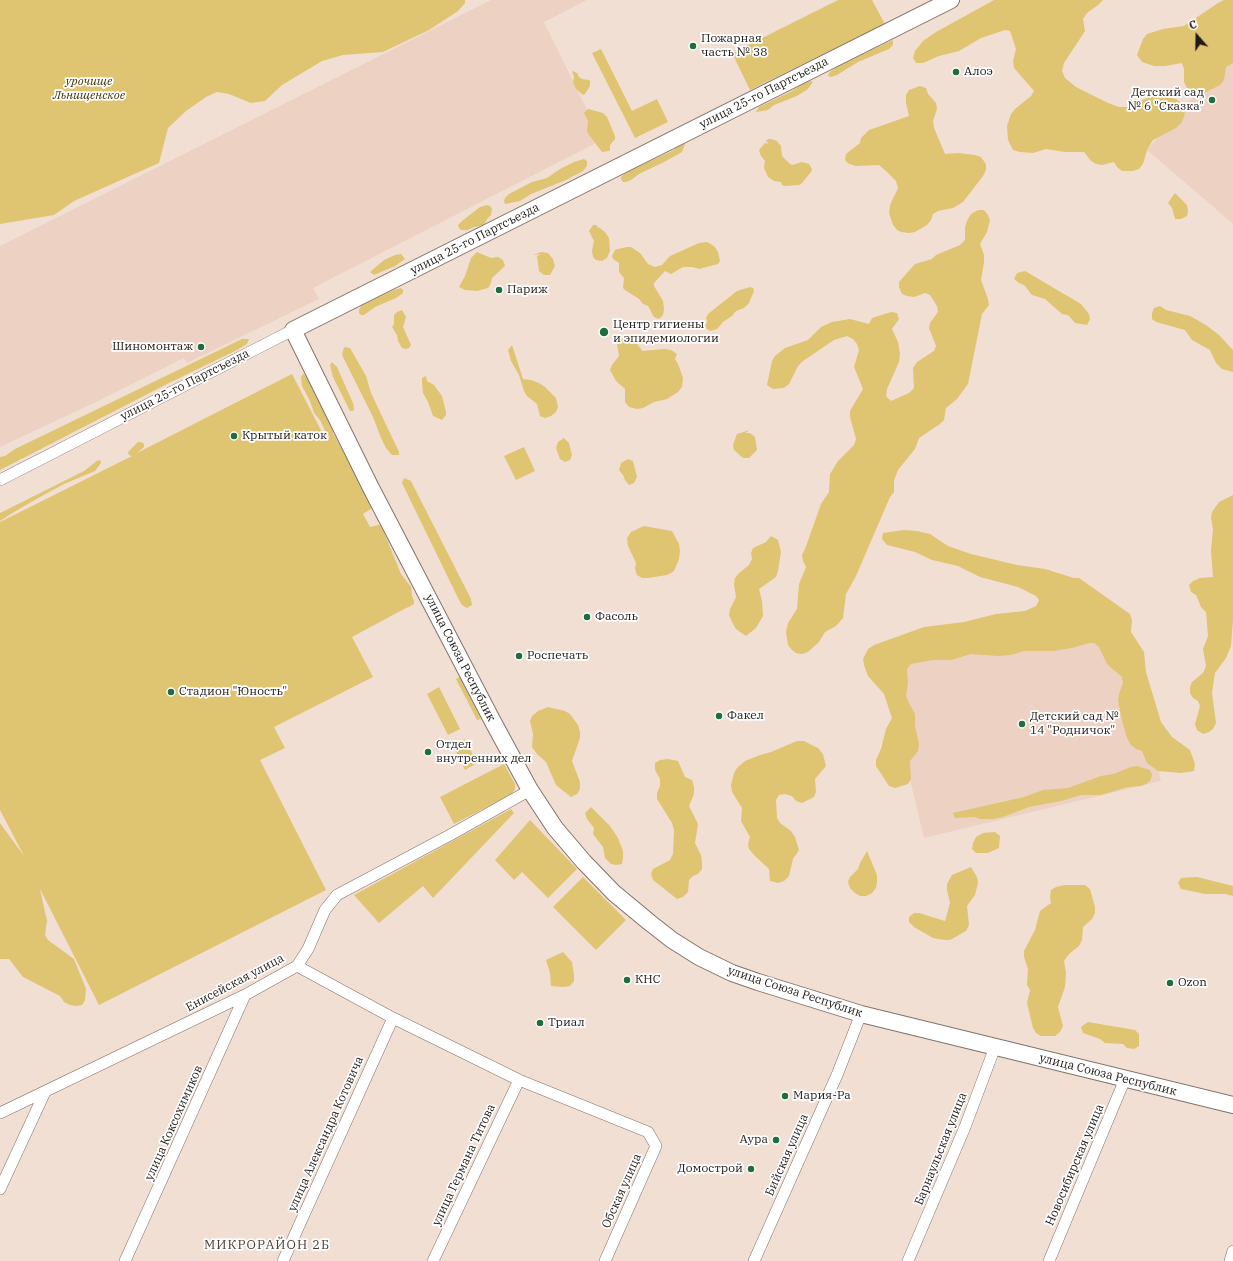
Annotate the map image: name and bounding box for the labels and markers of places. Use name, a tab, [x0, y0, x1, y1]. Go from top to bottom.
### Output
place label: Пожарная часть № 38	[701, 32, 767, 60]
marker: Пожарная часть № 38	[688, 41, 698, 51]
place label: Алоэ	[964, 65, 993, 79]
marker: Алоэ	[951, 67, 961, 77]
place label: Детский сад № 6 "Сказка"	[1128, 86, 1204, 114]
marker: Детский сад № 6 "Сказка"	[1207, 95, 1217, 105]
place label: Париж	[507, 283, 548, 297]
marker: Париж	[494, 285, 504, 295]
place label: Центр гигиены и эпидемиологии	[613, 318, 719, 346]
marker: Центр гигиены и эпидемиологии	[598, 326, 610, 338]
place label: Шиномонтаж	[112, 340, 193, 354]
marker: Шиномонтаж	[196, 342, 206, 352]
place label: Крытый каток	[242, 429, 327, 443]
marker: Крытый каток	[229, 431, 239, 441]
place label: Фасоль	[595, 610, 638, 624]
marker: Фасоль	[582, 612, 592, 622]
place label: Роспечать	[527, 649, 588, 663]
marker: Роспечать	[514, 651, 524, 661]
place label: Стадион "Юность"	[179, 685, 287, 699]
marker: Стадион "Юность"	[166, 687, 176, 697]
place label: Факел	[727, 709, 764, 723]
place label: Детский сад № 14 "Родничок"	[1030, 710, 1119, 738]
marker: Факел	[714, 711, 724, 721]
marker: Детский сад № 14 "Родничок"	[1017, 719, 1027, 729]
place label: Отдел внутренних дел	[436, 738, 532, 766]
marker: Отдел внутренних дел	[423, 747, 433, 757]
place label: КНС	[635, 973, 660, 987]
marker: КНС	[622, 975, 632, 985]
place label: Ozon	[1178, 976, 1207, 990]
marker: Ozon	[1165, 978, 1175, 988]
place label: Триал	[548, 1016, 585, 1030]
marker: Триал	[535, 1018, 545, 1028]
place label: Мария-Ра	[793, 1089, 851, 1103]
marker: Мария-Ра	[780, 1091, 790, 1101]
place label: Аура	[740, 1133, 768, 1147]
marker: Аура	[771, 1135, 781, 1145]
place label: Домострой	[678, 1162, 743, 1176]
marker: Домострой	[746, 1164, 756, 1174]

